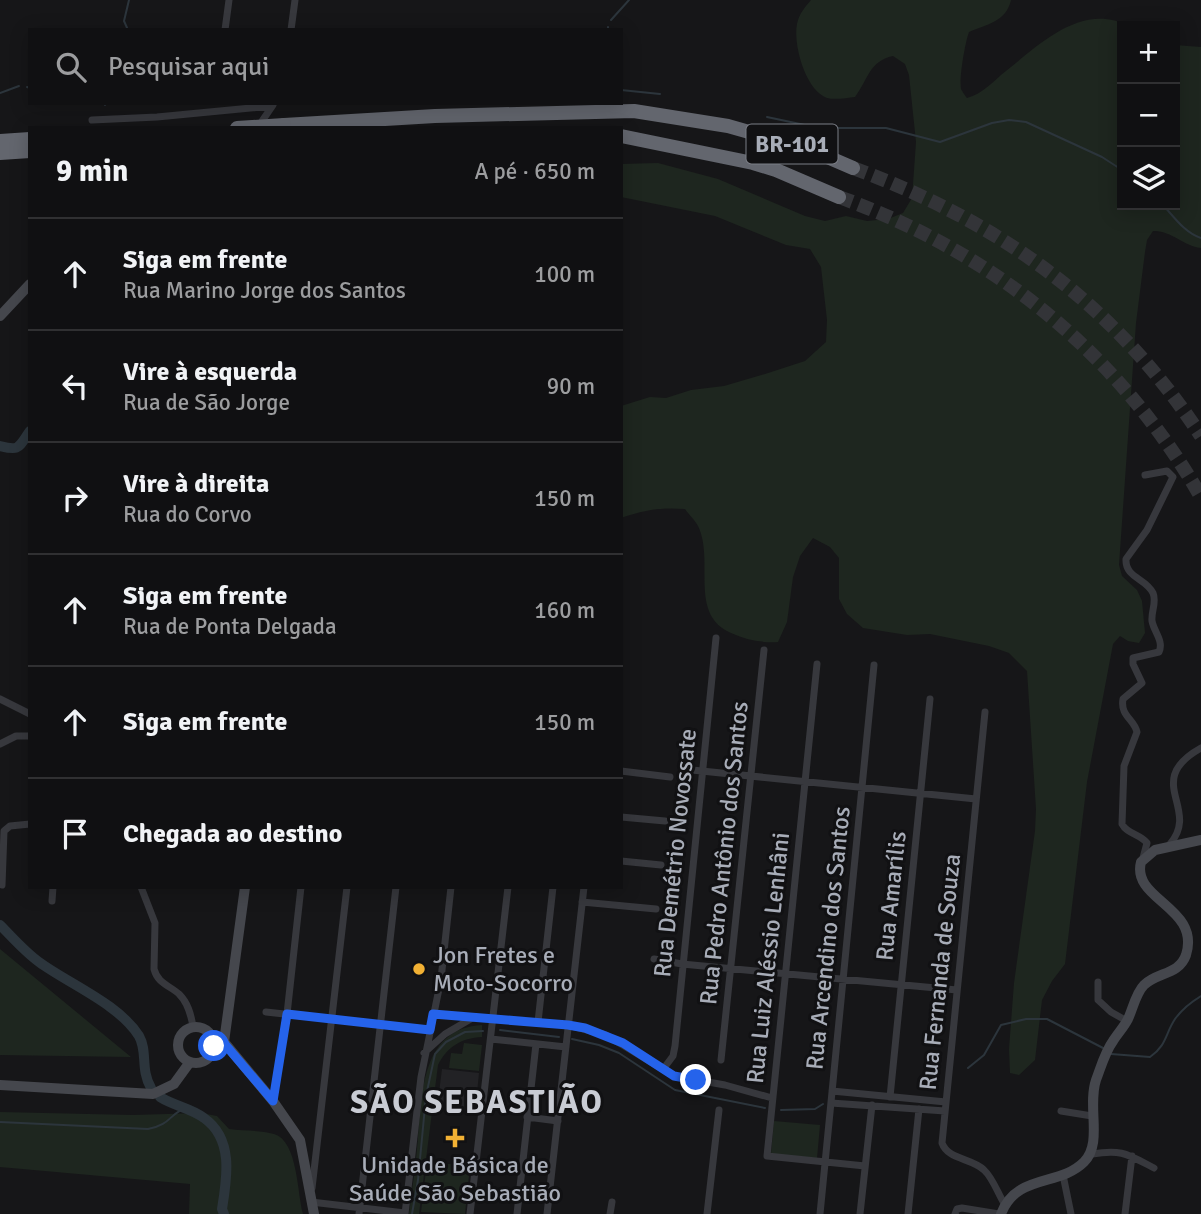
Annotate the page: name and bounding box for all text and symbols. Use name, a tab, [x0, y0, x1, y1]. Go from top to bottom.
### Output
map controls	[1117, 21, 1180, 210]
button: +	[1117, 21, 1180, 84]
search box	[28, 28, 623, 105]
icon: search	[52, 48, 90, 86]
text: Pesquisar aqui	[108, 51, 269, 83]
button: −	[1117, 84, 1180, 147]
road number: BR-101	[746, 125, 838, 164]
button: layers	[1117, 147, 1180, 210]
text: 9 min	[56, 153, 128, 190]
text: A pé · 650 m	[474, 157, 595, 186]
text: Siga em frente	[123, 244, 287, 276]
icon: ahead	[56, 255, 94, 293]
text: 100 m	[534, 260, 595, 289]
text: Rua Marino Jorge dos Santos	[123, 276, 406, 305]
text: Vire à esquerda	[123, 356, 297, 388]
icon: left	[56, 367, 94, 405]
text: 90 m	[547, 372, 595, 401]
text: Rua de São Jorge	[123, 388, 290, 417]
text: Vire à direita	[123, 468, 269, 500]
icon: right	[56, 479, 94, 517]
text: 150 m	[534, 484, 595, 513]
text: Rua do Corvo	[123, 500, 252, 529]
text: Siga em frente	[123, 580, 287, 612]
icon: ahead	[56, 591, 94, 629]
text: 160 m	[534, 596, 595, 625]
text: Rua de Ponta Delgada	[123, 612, 337, 641]
street label: Rua Pedro Antônio dos Santos	[693, 700, 755, 1006]
icon: ahead	[56, 703, 94, 741]
text: Siga em frente	[123, 706, 287, 738]
text: 150 m	[534, 708, 595, 737]
street label: Rua Demétrio Novossate	[647, 727, 703, 979]
street label: Rua Arcendino dos Santos	[799, 805, 857, 1071]
icon: arrive	[56, 815, 94, 853]
text: Chegada ao destino	[123, 818, 342, 850]
street label: Rua Amarílis	[869, 830, 913, 962]
street label: Rua Luiz Aléssio Lenhâni	[740, 831, 796, 1085]
street label: Rua Fernanda de Souza	[913, 852, 967, 1092]
place label: Jon Fretes e Moto-Socorro	[433, 940, 573, 998]
marker: Jon Fretes e Moto-Socorro	[411, 961, 427, 977]
route start	[198, 1030, 229, 1061]
route end	[680, 1064, 711, 1095]
district label: SÃO SEBASTIÃO	[350, 1083, 604, 1122]
marker: Unidade Básica de Saúde São Sebastião	[445, 1128, 465, 1148]
place label: Unidade Básica de Saúde São Sebastião	[349, 1150, 561, 1208]

